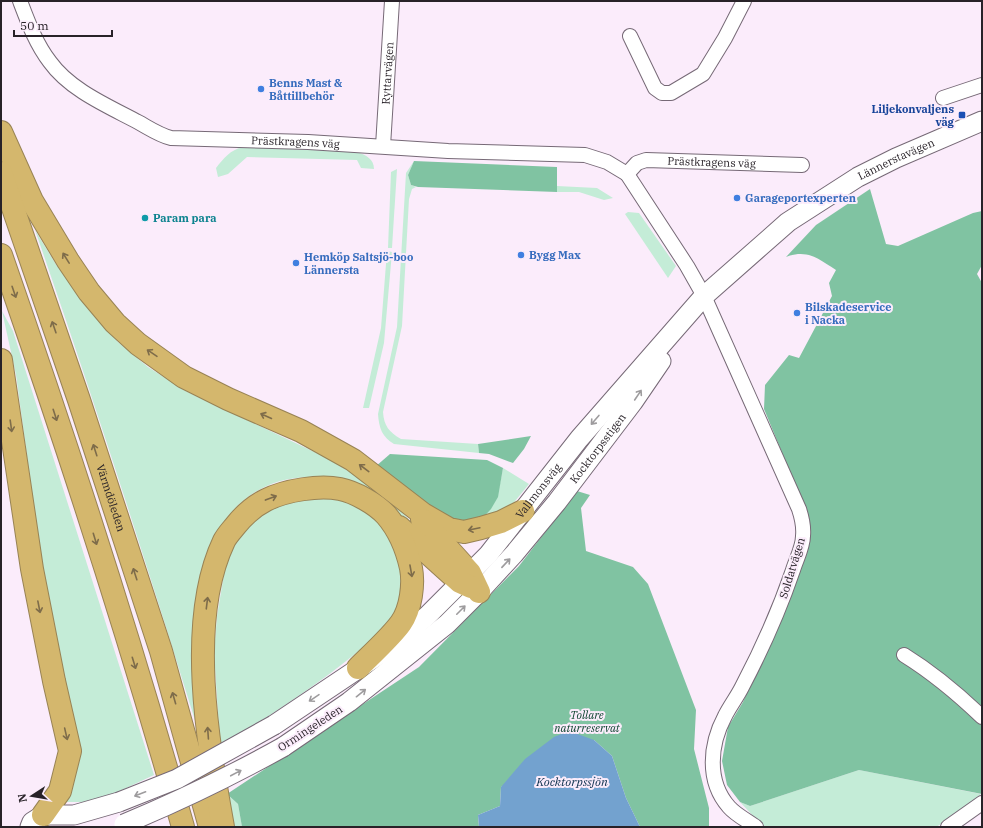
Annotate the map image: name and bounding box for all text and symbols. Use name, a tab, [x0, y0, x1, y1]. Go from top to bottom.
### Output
scale bar	[14, 12, 112, 38]
text: 50 m	[20, 18, 49, 33]
street label: Ryttarvägen	[379, 41, 396, 105]
place label: Benns Mast & Båttillbehör	[269, 76, 342, 103]
marker: Benns Mast & Båttillbehör	[256, 84, 266, 94]
place label: Liljekonvaljens väg	[871, 102, 955, 129]
marker: Liljekonvaljens väg	[957, 110, 967, 120]
street label: Prästkragens väg	[251, 133, 340, 151]
street label: Lännerstavägen	[855, 135, 937, 183]
street label: Prästkragens väg	[667, 154, 756, 171]
place label: Garageportexperten	[745, 191, 856, 205]
marker: Garageportexperten	[732, 193, 742, 203]
place label: Param para	[153, 211, 217, 225]
marker: Param para	[140, 213, 150, 223]
place label: Bygg Max	[529, 248, 581, 262]
place label: Hemköp Saltsjö-boo Lännersta	[304, 250, 413, 277]
marker: Bygg Max	[516, 250, 526, 260]
one-way arrow	[61, 252, 69, 264]
marker: Hemköp Saltsjö-boo Lännersta	[291, 258, 301, 268]
one-way arrow	[11, 285, 18, 298]
place label: Bilskadeservice i Nacka	[805, 300, 891, 327]
marker: Bilskadeservice i Nacka	[792, 308, 802, 318]
one-way arrow	[50, 320, 57, 333]
one-way arrow	[147, 349, 158, 357]
one-way arrow	[634, 390, 642, 401]
one-way arrow	[52, 409, 60, 421]
street label: Kocktorpsstigen	[567, 410, 629, 486]
one-way arrow	[260, 412, 272, 419]
one-way arrow	[591, 415, 600, 426]
one-way arrow	[7, 419, 15, 432]
one-way arrow	[91, 444, 98, 457]
street label: Vallmonsväg	[513, 461, 564, 521]
street label: Värmdöleden	[93, 463, 128, 533]
one-way arrow	[359, 464, 370, 472]
one-way arrow	[264, 494, 276, 502]
one-way arrow	[468, 526, 481, 534]
one-way arrow	[92, 532, 99, 545]
street label: Soldatvägen	[776, 536, 808, 600]
one-way arrow	[501, 558, 510, 568]
one-way arrow	[407, 564, 415, 577]
one-way arrow	[131, 568, 139, 580]
one-way arrow	[203, 597, 210, 610]
one-way arrow	[35, 600, 43, 613]
one-way arrow	[456, 605, 466, 615]
one-way arrow	[131, 656, 138, 669]
one-way arrow	[356, 688, 367, 697]
one-way arrow	[169, 692, 177, 705]
one-way arrow	[309, 694, 320, 703]
street label: Ormingeleden	[275, 702, 345, 754]
park label: Tollare naturreservat	[554, 708, 621, 735]
one-way arrow	[63, 727, 70, 740]
one-way arrow	[205, 727, 212, 740]
one-way arrow	[230, 769, 242, 777]
water label: Kocktorpssjön	[535, 774, 608, 789]
north arrow	[12, 776, 52, 816]
one-way arrow	[134, 790, 146, 798]
text: N	[14, 792, 30, 804]

